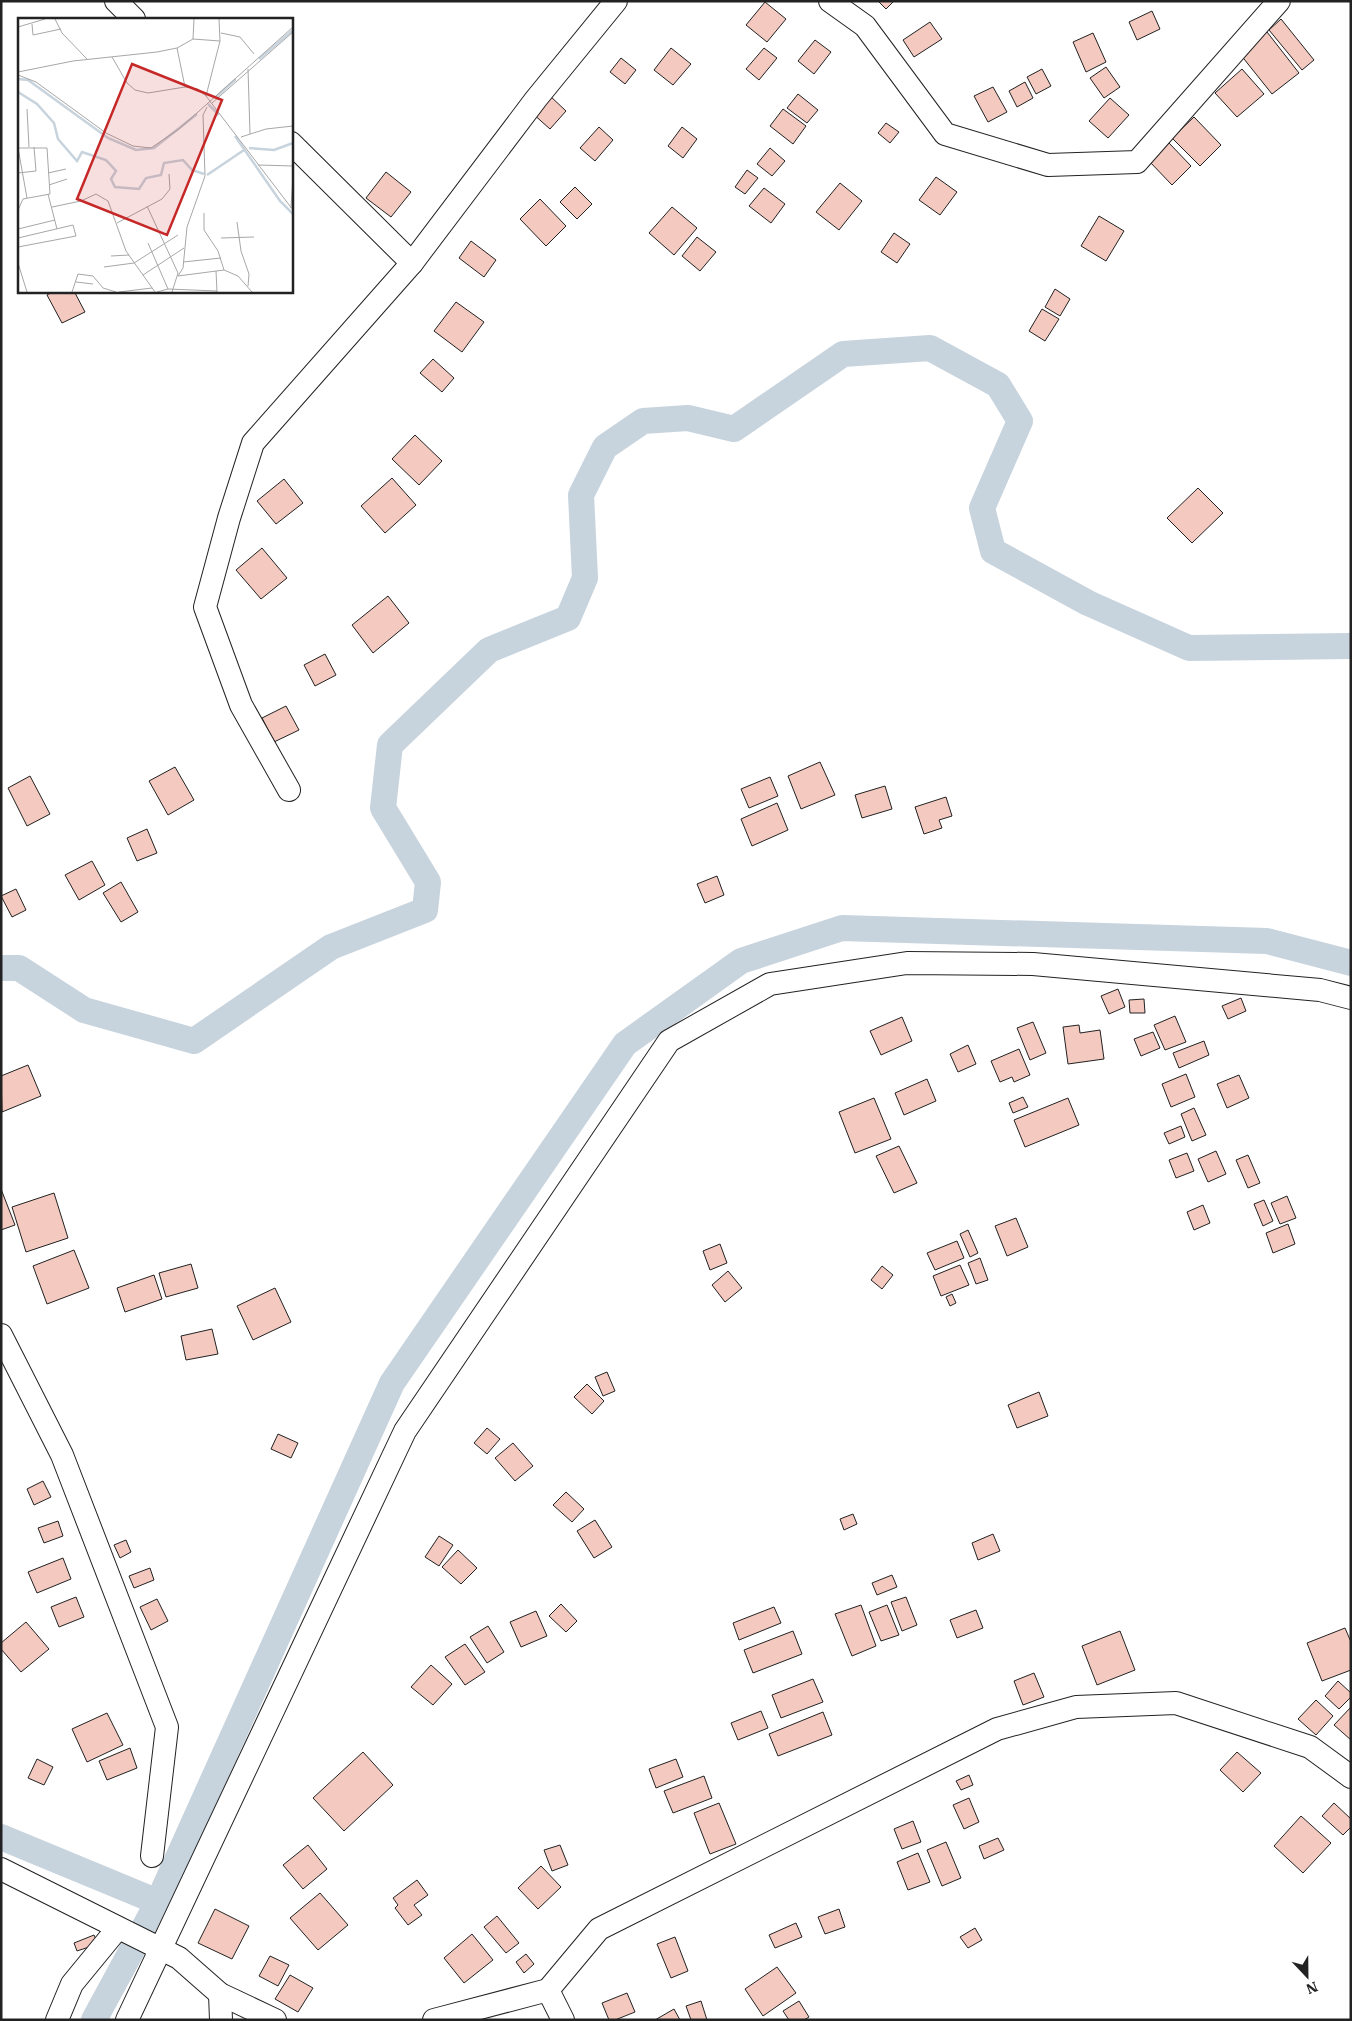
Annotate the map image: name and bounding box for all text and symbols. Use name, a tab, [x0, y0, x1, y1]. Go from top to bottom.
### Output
inset map	[18, 18, 292, 292]
north arrow	[1282, 1951, 1332, 2001]
text: N	[1303, 1978, 1320, 1998]

